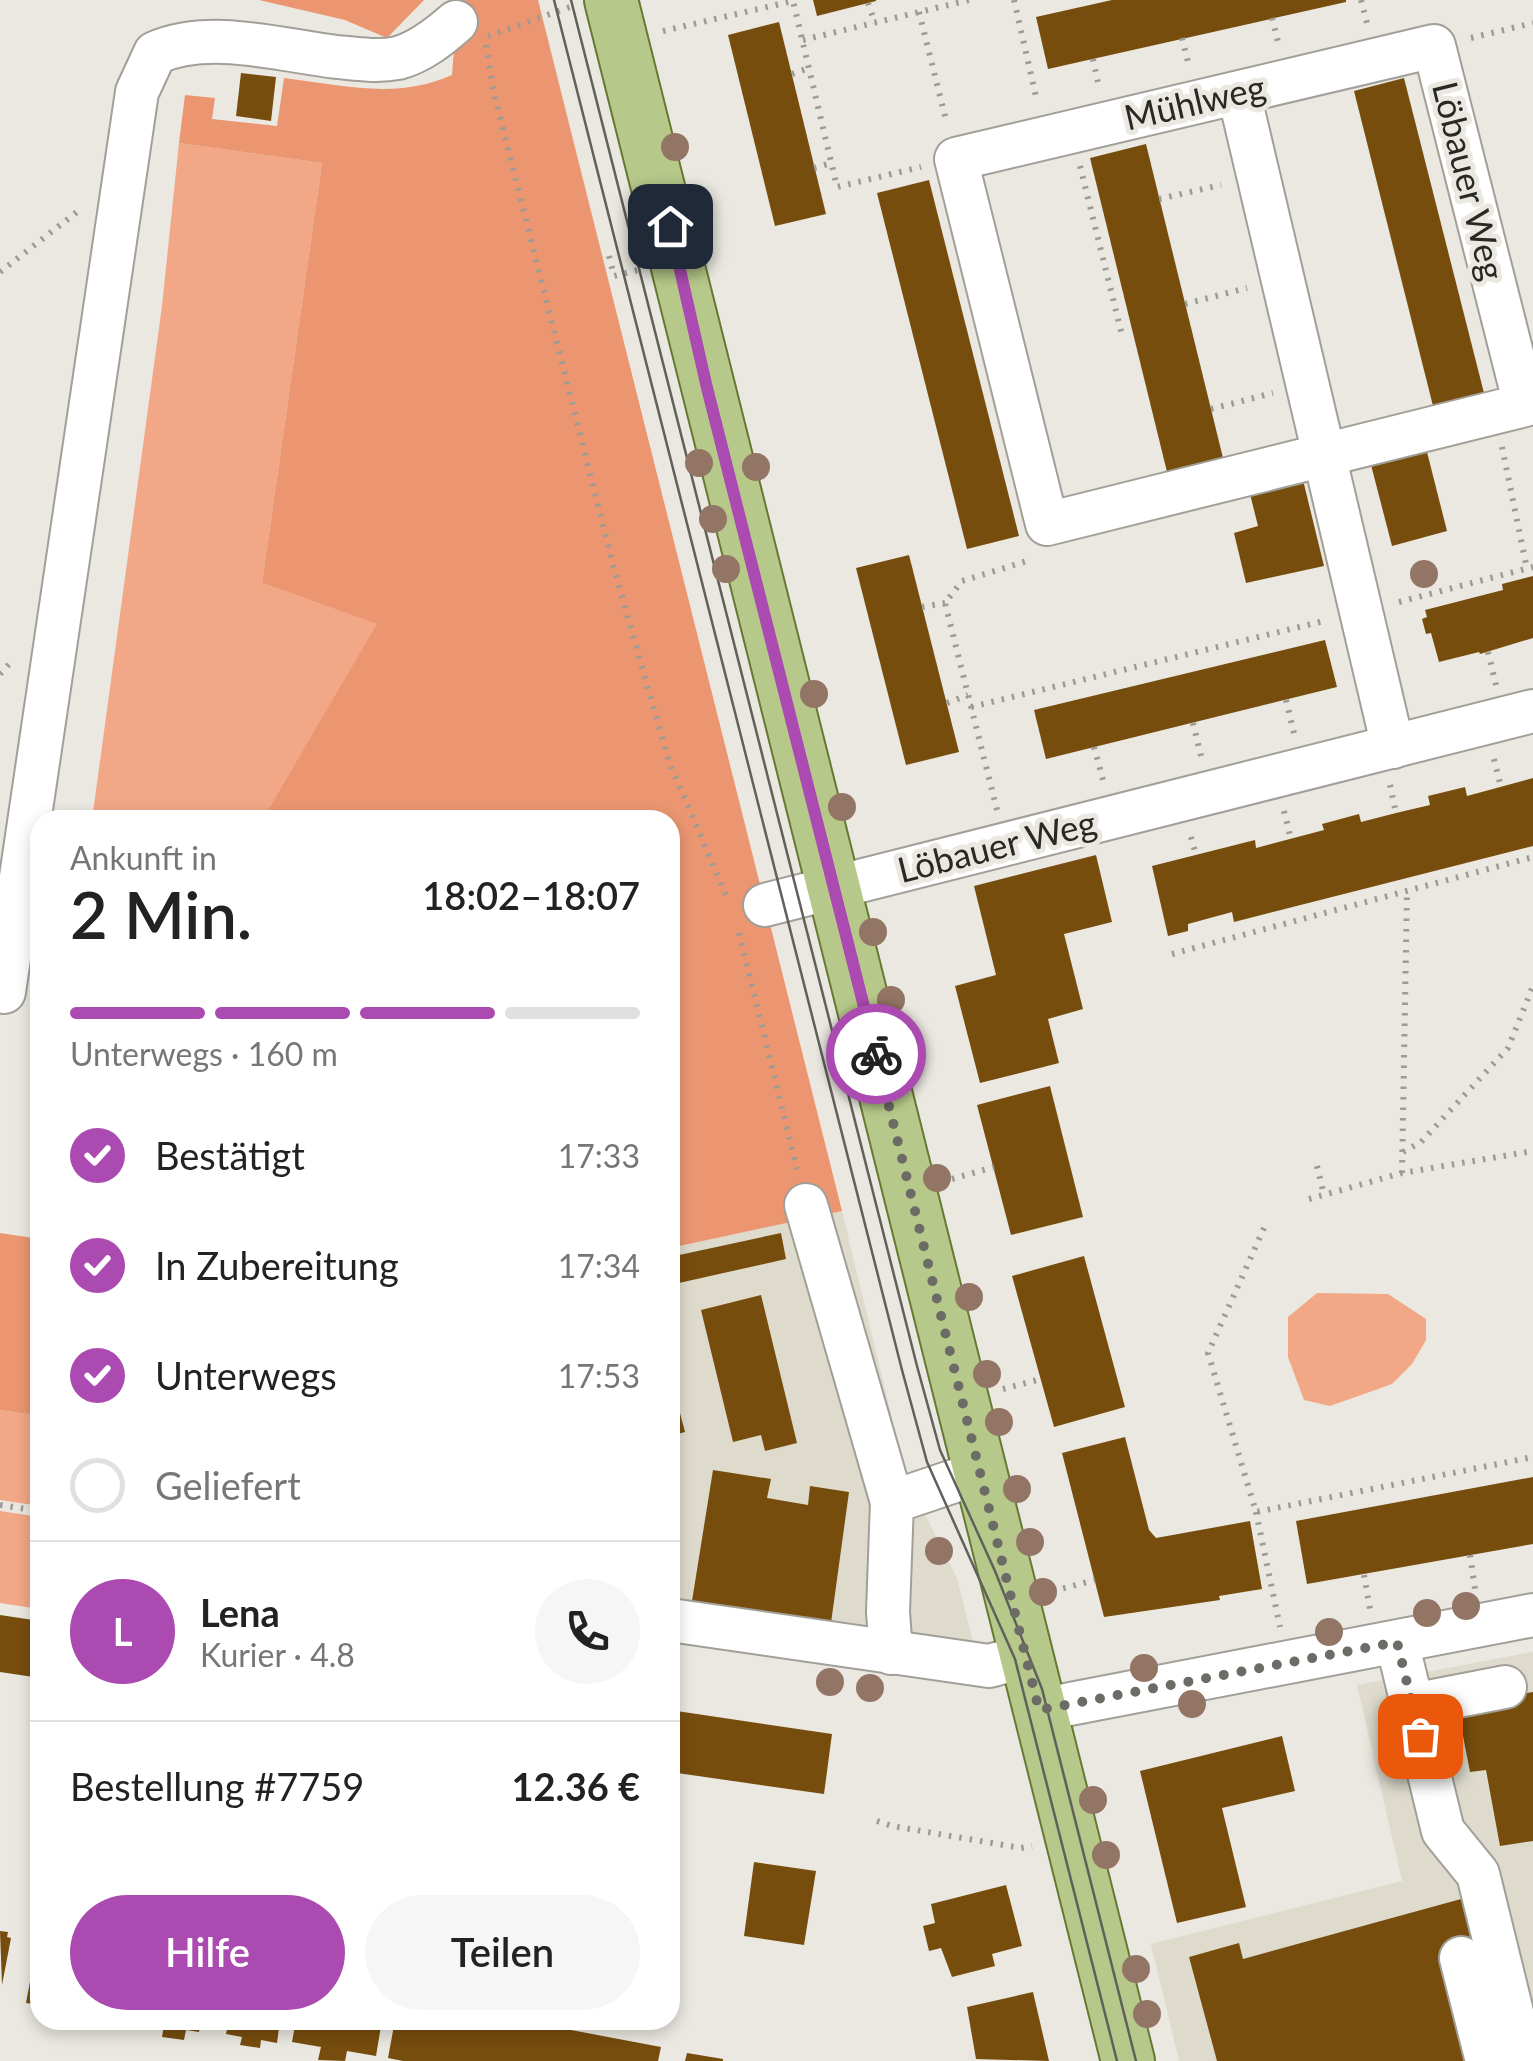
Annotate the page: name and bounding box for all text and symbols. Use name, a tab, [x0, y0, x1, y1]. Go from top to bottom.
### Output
street label: Mühlweg	[1120, 64, 1269, 138]
street label: Löbauer Weg	[1425, 77, 1515, 284]
pin	[628, 184, 713, 269]
icon: home	[643, 199, 698, 254]
street label: Löbauer Weg	[893, 800, 1100, 890]
text: Ankunft in	[70, 838, 217, 877]
text: 18:02–18:07	[422, 872, 640, 918]
text: 2 Min.	[70, 875, 252, 953]
courier	[826, 1004, 926, 1104]
icon: bike	[849, 1027, 904, 1082]
text: Unterwegs · 160 m	[70, 1034, 338, 1073]
icon: check	[70, 1128, 125, 1183]
text: Bestätigt	[155, 1132, 305, 1178]
text: 17:33	[558, 1136, 640, 1175]
icon: check	[70, 1238, 125, 1293]
text: In Zubereitung	[155, 1242, 399, 1288]
text: 17:34	[558, 1246, 640, 1285]
icon: check	[70, 1348, 125, 1403]
text: Unterwegs	[155, 1352, 337, 1398]
text: 17:53	[558, 1356, 640, 1395]
text: Geliefert	[155, 1462, 301, 1508]
button: phone	[535, 1579, 640, 1684]
text: Lena	[200, 1589, 280, 1635]
text: L	[113, 1608, 132, 1654]
text: Kurier · 4.8	[200, 1635, 355, 1674]
pin	[1378, 1694, 1463, 1779]
icon: bag	[1393, 1709, 1448, 1764]
text: Bestellung #7759	[70, 1763, 364, 1809]
text: 12.36 €	[512, 1763, 640, 1809]
button: Hilfe	[70, 1895, 345, 2010]
button: Teilen	[365, 1895, 640, 2010]

